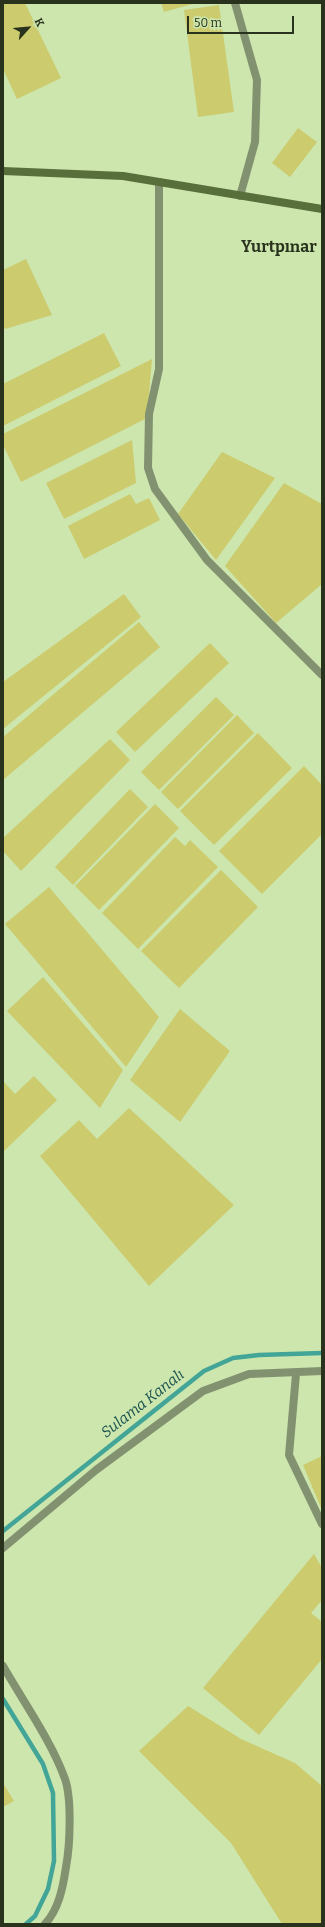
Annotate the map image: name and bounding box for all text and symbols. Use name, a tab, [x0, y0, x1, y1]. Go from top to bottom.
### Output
north arrow	[8, 8, 48, 48]
scale bar	[189, 8, 296, 34]
text: K	[32, 16, 47, 29]
text: 50 m	[194, 16, 222, 30]
district label: Yurtpınar	[241, 238, 317, 258]
water label: Sulama Kanalı	[98, 1366, 188, 1442]

